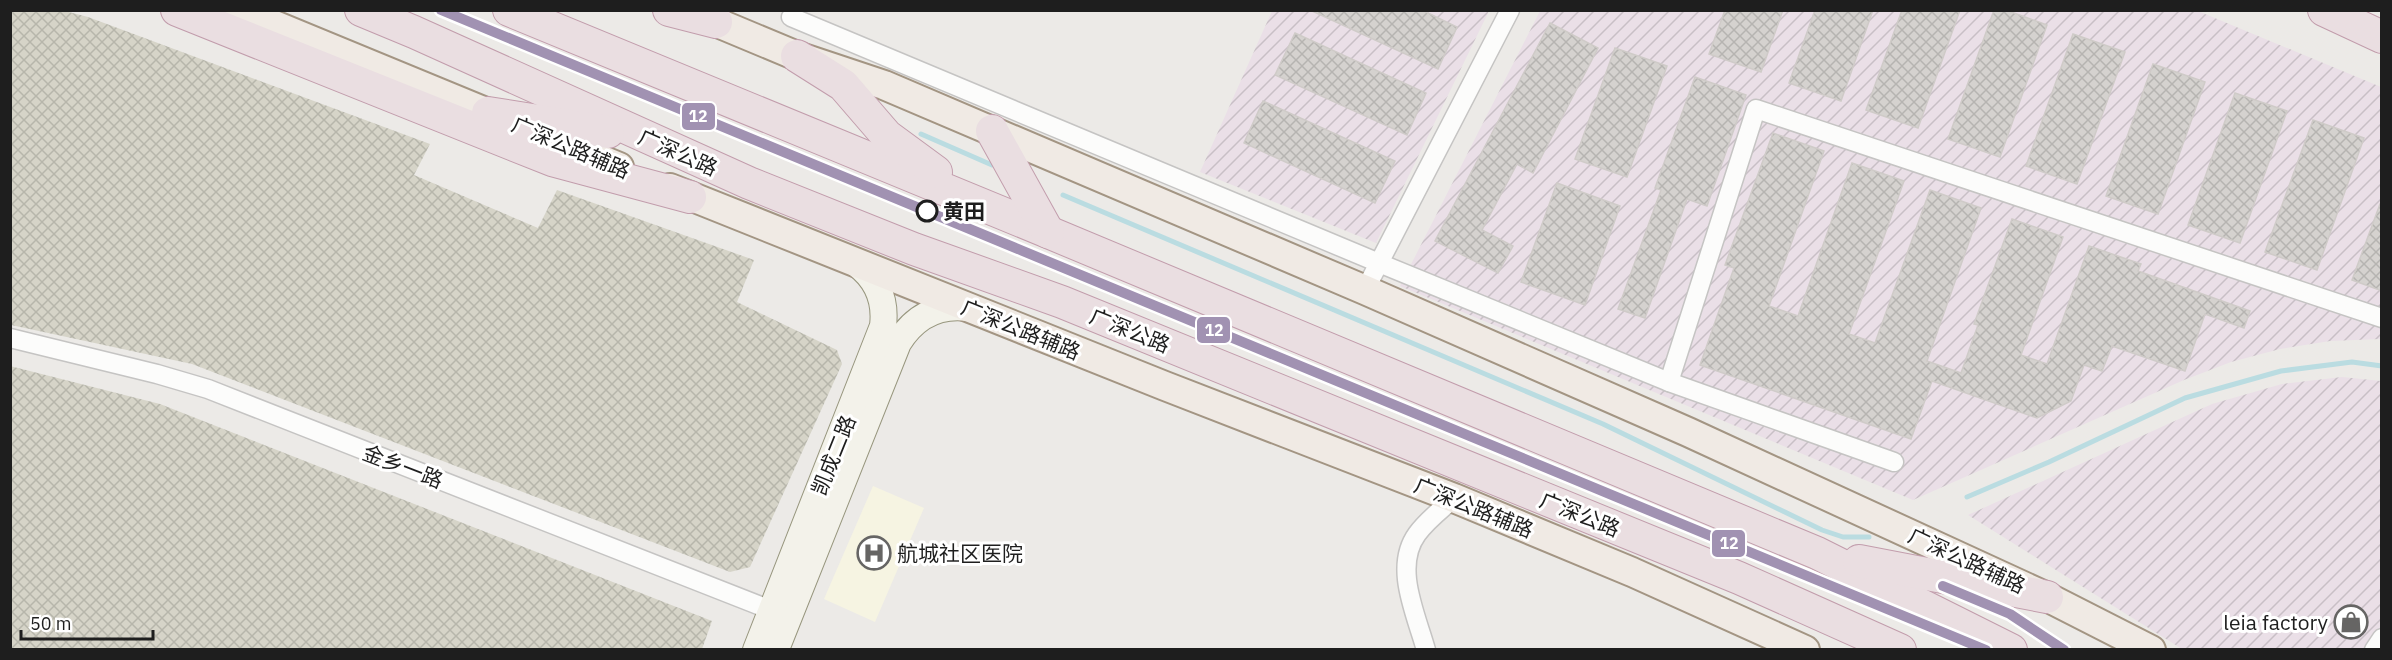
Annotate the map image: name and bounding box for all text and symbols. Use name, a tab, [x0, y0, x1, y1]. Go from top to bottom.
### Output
line badge: 12	[681, 102, 716, 131]
text: 12	[688, 106, 708, 126]
street label: 广深公路辅路	[508, 109, 634, 185]
street label: 广深公路	[634, 122, 722, 182]
place label: 黄田	[943, 197, 985, 225]
marker: 黄田	[916, 200, 938, 222]
street label: 广深公路辅路	[957, 292, 1085, 366]
street label: 广深公路	[1086, 301, 1174, 359]
line badge: 12	[1196, 316, 1231, 344]
text: 12	[1204, 320, 1224, 340]
street label: 凯成二路	[804, 411, 862, 499]
street label: 金乡一路	[359, 438, 447, 494]
street label: 广深公路辅路	[1410, 470, 1538, 544]
street label: 广深公路	[1536, 485, 1624, 543]
street label: 广深公路辅路	[1904, 521, 2030, 599]
line badge: 12	[1711, 529, 1746, 558]
text: 12	[1719, 533, 1739, 553]
hospital icon: 航城社区医院	[856, 535, 892, 571]
place label: 航城社区医院	[897, 539, 1023, 567]
scale bar	[21, 603, 153, 641]
shop icon: leia factory	[2333, 604, 2369, 640]
place label: leia factory	[2223, 608, 2329, 636]
text: 50 m	[30, 612, 72, 635]

